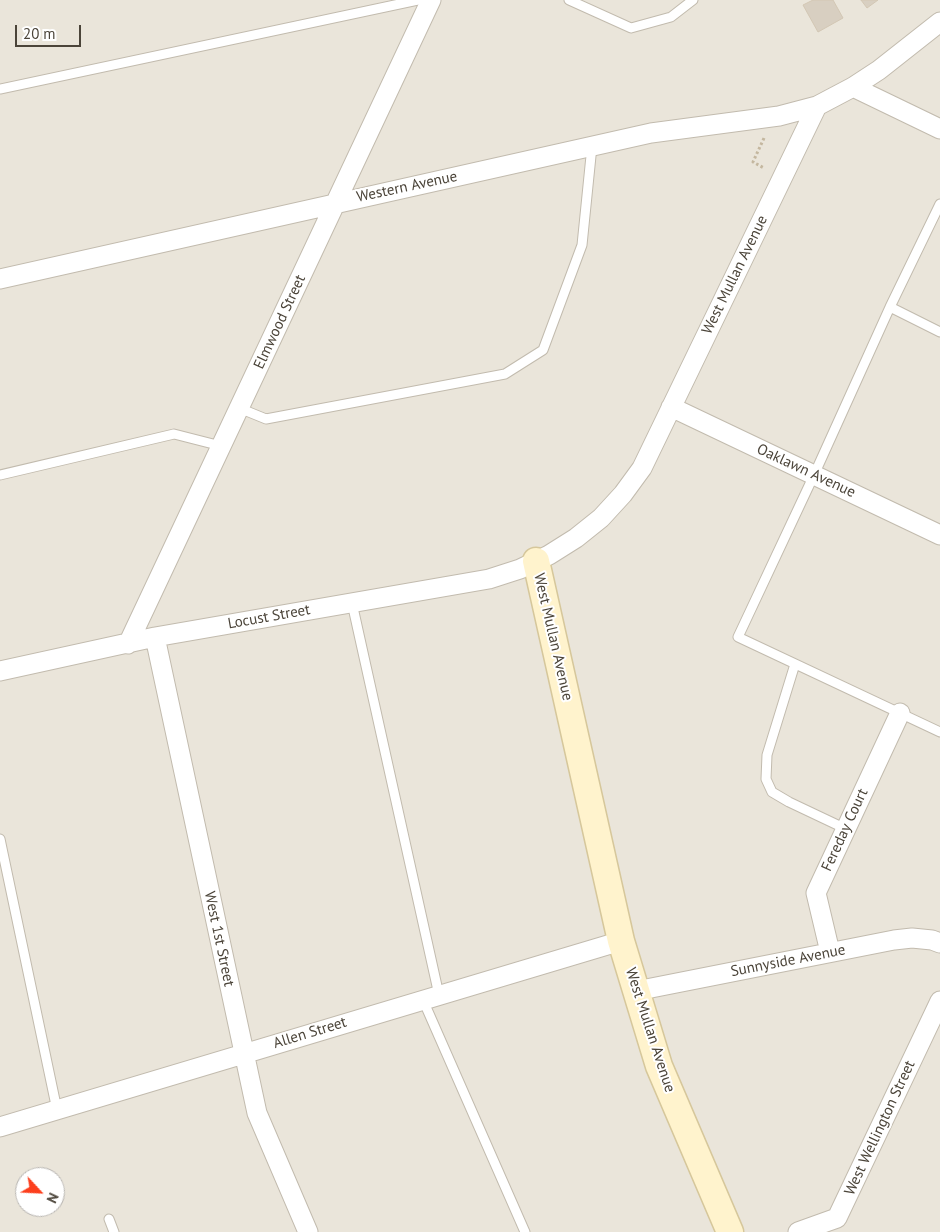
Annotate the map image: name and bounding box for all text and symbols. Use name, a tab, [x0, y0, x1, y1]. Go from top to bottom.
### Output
scale bar	[18, 15, 84, 47]
text: 20 m	[23, 24, 56, 43]
street label: Western Avenue	[355, 168, 459, 206]
street label: West Mullan Avenue	[698, 213, 772, 337]
street label: Elmwood Street	[250, 272, 310, 372]
street label: Oaklawn Avenue	[754, 440, 858, 502]
street label: West Mullan Avenue	[530, 572, 576, 702]
street label: Locust Street	[226, 601, 312, 633]
street label: Fereday Court	[818, 786, 872, 874]
street label: West 1st Street	[200, 890, 238, 988]
street label: Sunnyside Avenue	[729, 941, 847, 981]
street label: West Mullan Avenue	[621, 965, 679, 1095]
street label: Allen Street	[271, 1013, 349, 1053]
street label: West Wellington Street	[841, 1058, 919, 1198]
north arrow	[15, 1167, 65, 1217]
text: N	[43, 1190, 63, 1206]

